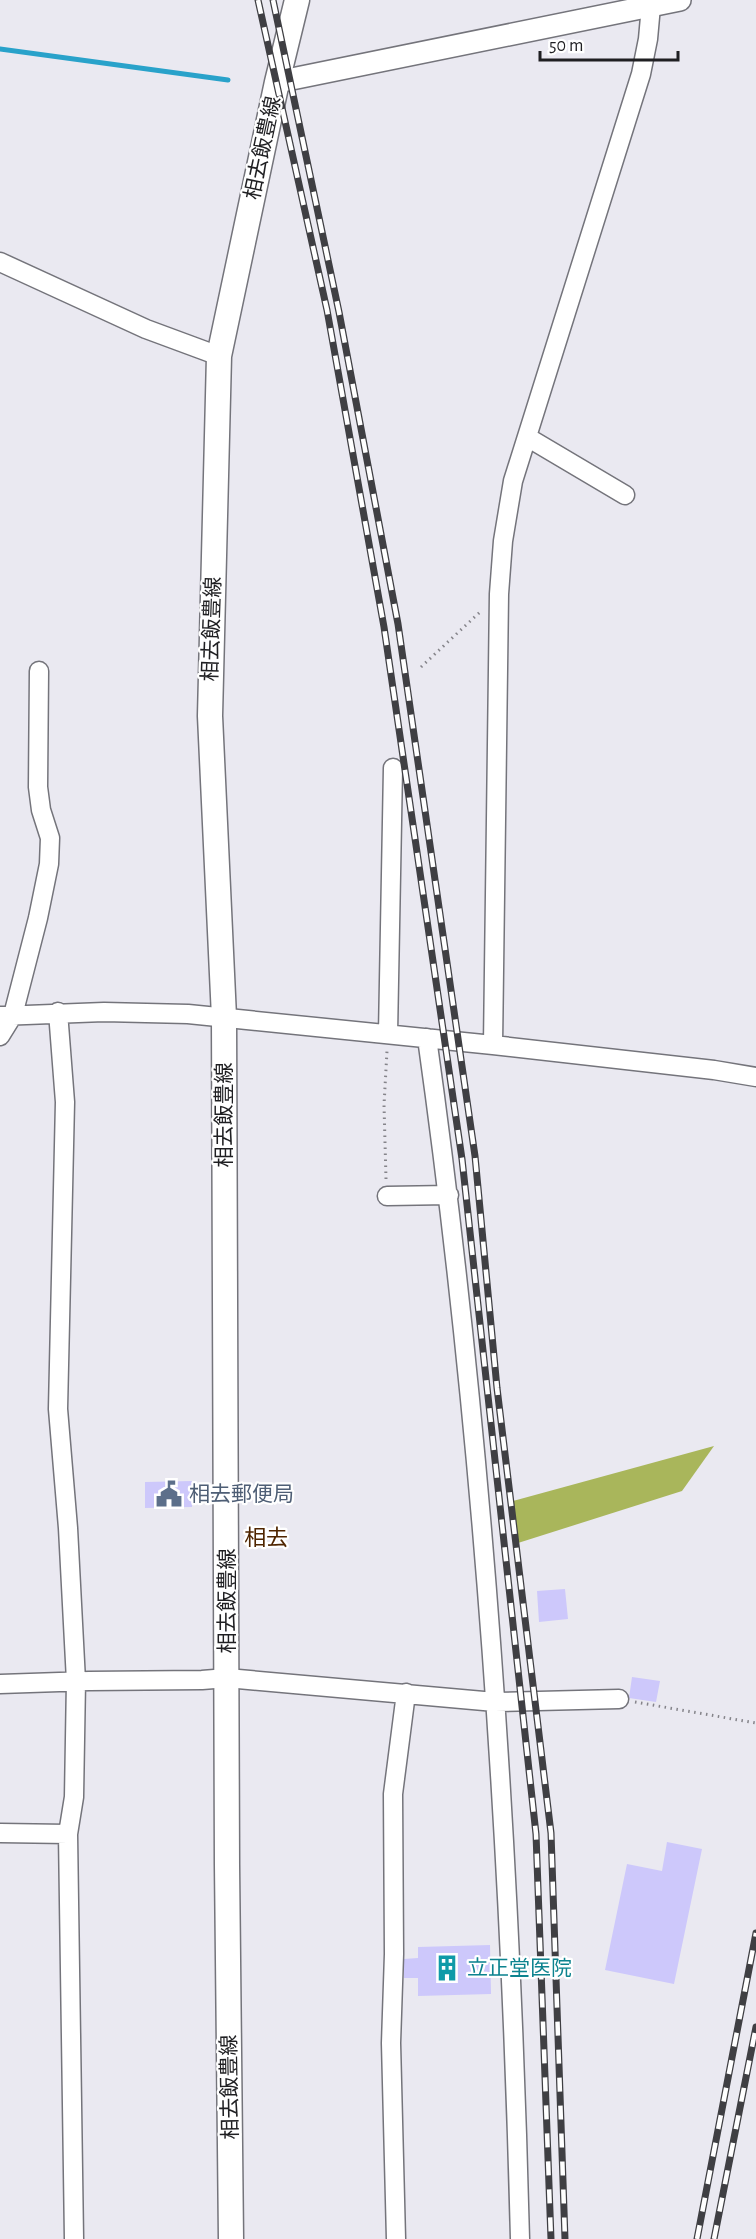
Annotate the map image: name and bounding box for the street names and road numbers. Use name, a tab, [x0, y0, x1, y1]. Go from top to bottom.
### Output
street label: 相去飯豊線	[241, 94, 284, 202]
street label: 相去飯豊線	[199, 576, 224, 682]
street label: 相去飯豊線	[213, 1063, 235, 1168]
street label: 相去飯豊線	[216, 1549, 238, 1654]
street label: 相去飯豊線	[218, 2034, 241, 2140]

